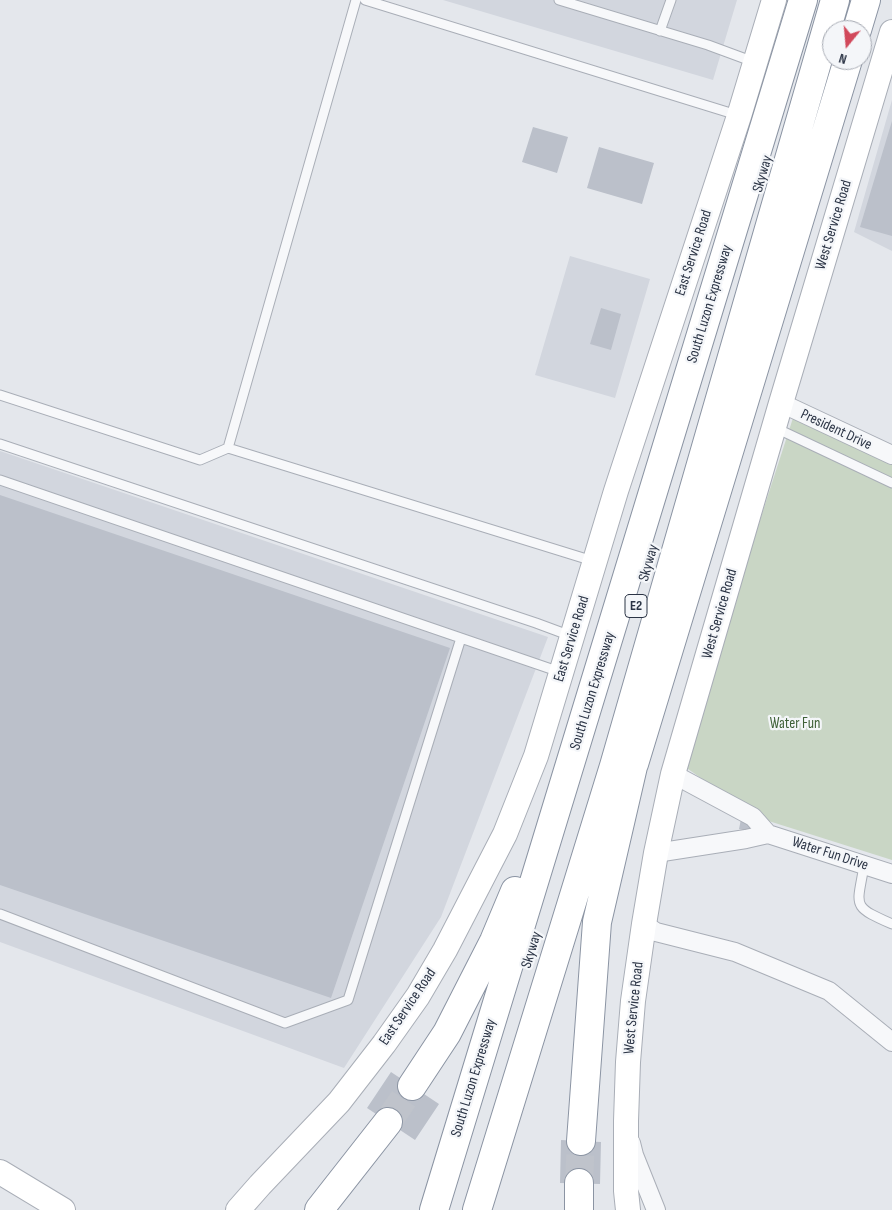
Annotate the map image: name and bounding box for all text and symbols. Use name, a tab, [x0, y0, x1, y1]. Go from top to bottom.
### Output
north arrow	[822, 20, 872, 70]
text: N	[837, 50, 849, 68]
street label: Skyway	[749, 153, 777, 195]
street label: West Service Road	[812, 178, 856, 272]
street label: East Service Road	[672, 208, 716, 298]
street label: South Luzon Expressway	[683, 243, 737, 365]
street label: President Drive	[798, 406, 874, 454]
street label: Skyway	[635, 542, 663, 584]
street label: West Service Road	[699, 567, 741, 661]
street label: East Service Road	[550, 594, 594, 684]
road number: E2	[625, 594, 647, 618]
street label: South Luzon Expressway	[566, 630, 620, 752]
park label: Water Fun	[770, 715, 820, 733]
street label: Water Fun Drive	[790, 833, 870, 875]
street label: Skyway	[518, 929, 546, 971]
street label: West Service Road	[620, 961, 648, 1055]
street label: East Service Road	[376, 965, 440, 1049]
street label: South Luzon Expressway	[447, 1017, 501, 1139]

